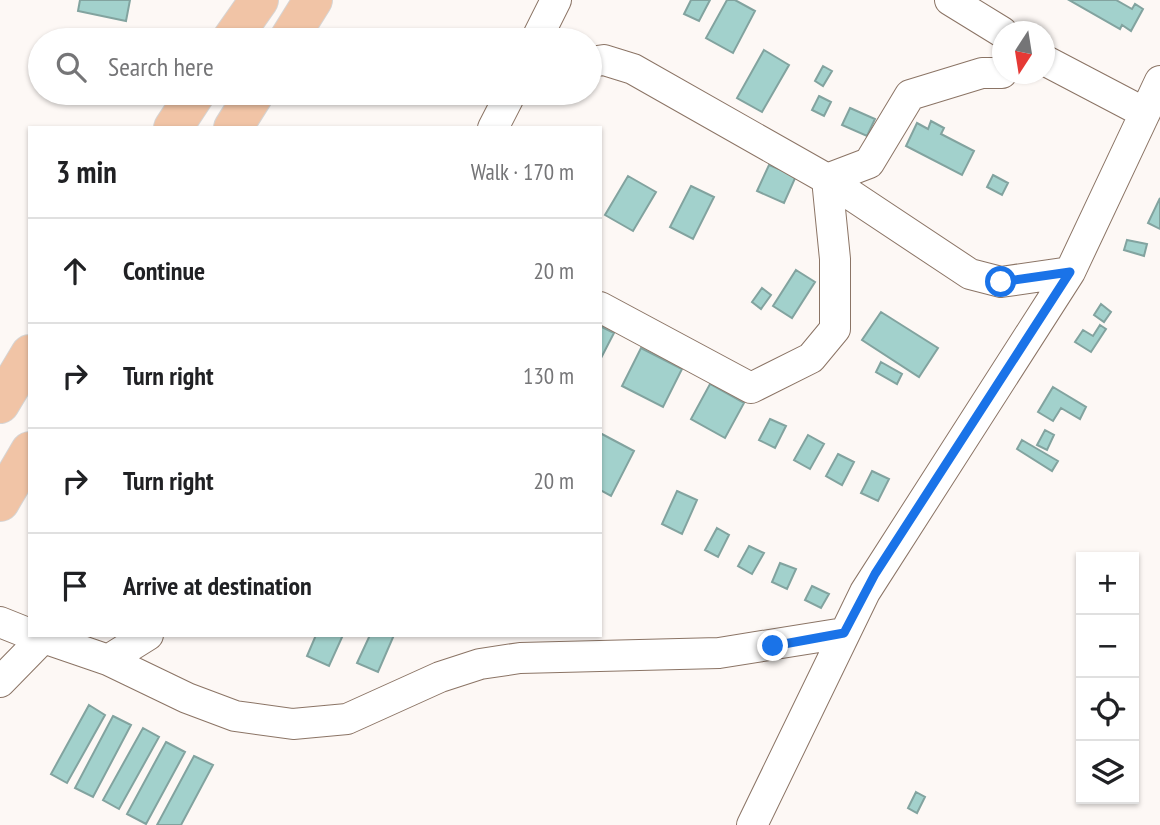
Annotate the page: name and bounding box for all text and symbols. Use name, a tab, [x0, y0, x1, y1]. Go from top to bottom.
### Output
north arrow	[992, 21, 1055, 84]
search box	[28, 28, 602, 105]
icon: search	[52, 48, 90, 86]
text: Search here	[108, 50, 214, 83]
text: 3 min	[56, 152, 117, 191]
text: Walk · 170 m	[471, 157, 574, 186]
icon: ahead	[56, 252, 94, 290]
text: Continue	[123, 254, 205, 287]
text: 20 m	[533, 256, 574, 285]
route start	[985, 266, 1016, 297]
icon: right	[56, 357, 94, 395]
text: Turn right	[123, 359, 214, 392]
text: 130 m	[523, 361, 574, 390]
icon: right	[56, 462, 94, 500]
text: Turn right	[123, 464, 214, 497]
text: 20 m	[533, 466, 574, 495]
map controls	[1076, 552, 1139, 804]
button: +	[1076, 552, 1139, 615]
icon: arrive	[56, 567, 94, 605]
text: Arrive at destination	[123, 569, 312, 602]
button: −	[1076, 615, 1139, 678]
route end	[757, 630, 788, 661]
button: locate	[1076, 678, 1139, 741]
button: layers	[1076, 741, 1139, 804]

